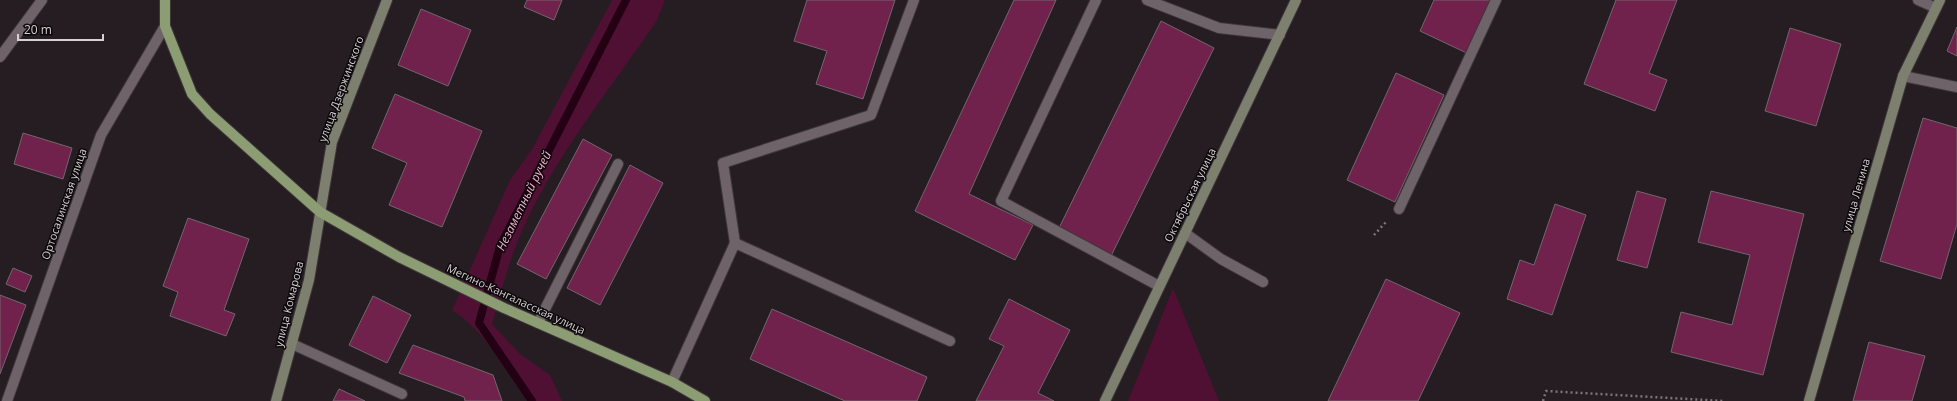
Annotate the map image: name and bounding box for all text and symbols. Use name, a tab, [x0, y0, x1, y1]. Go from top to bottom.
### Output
scale bar	[18, 16, 103, 42]
text: 20 m	[24, 21, 52, 38]
street label: улица Дзержинского	[314, 34, 367, 144]
street label: Октябрьская улица	[1160, 145, 1219, 244]
street label: Ортосалинская улица	[37, 146, 90, 261]
water label: Незаметный ручей	[492, 148, 555, 253]
street label: улица Ленина	[1838, 156, 1873, 233]
street label: улица Комарова	[271, 259, 306, 348]
street label: Мегино-Кангаласская улица	[445, 260, 588, 337]

